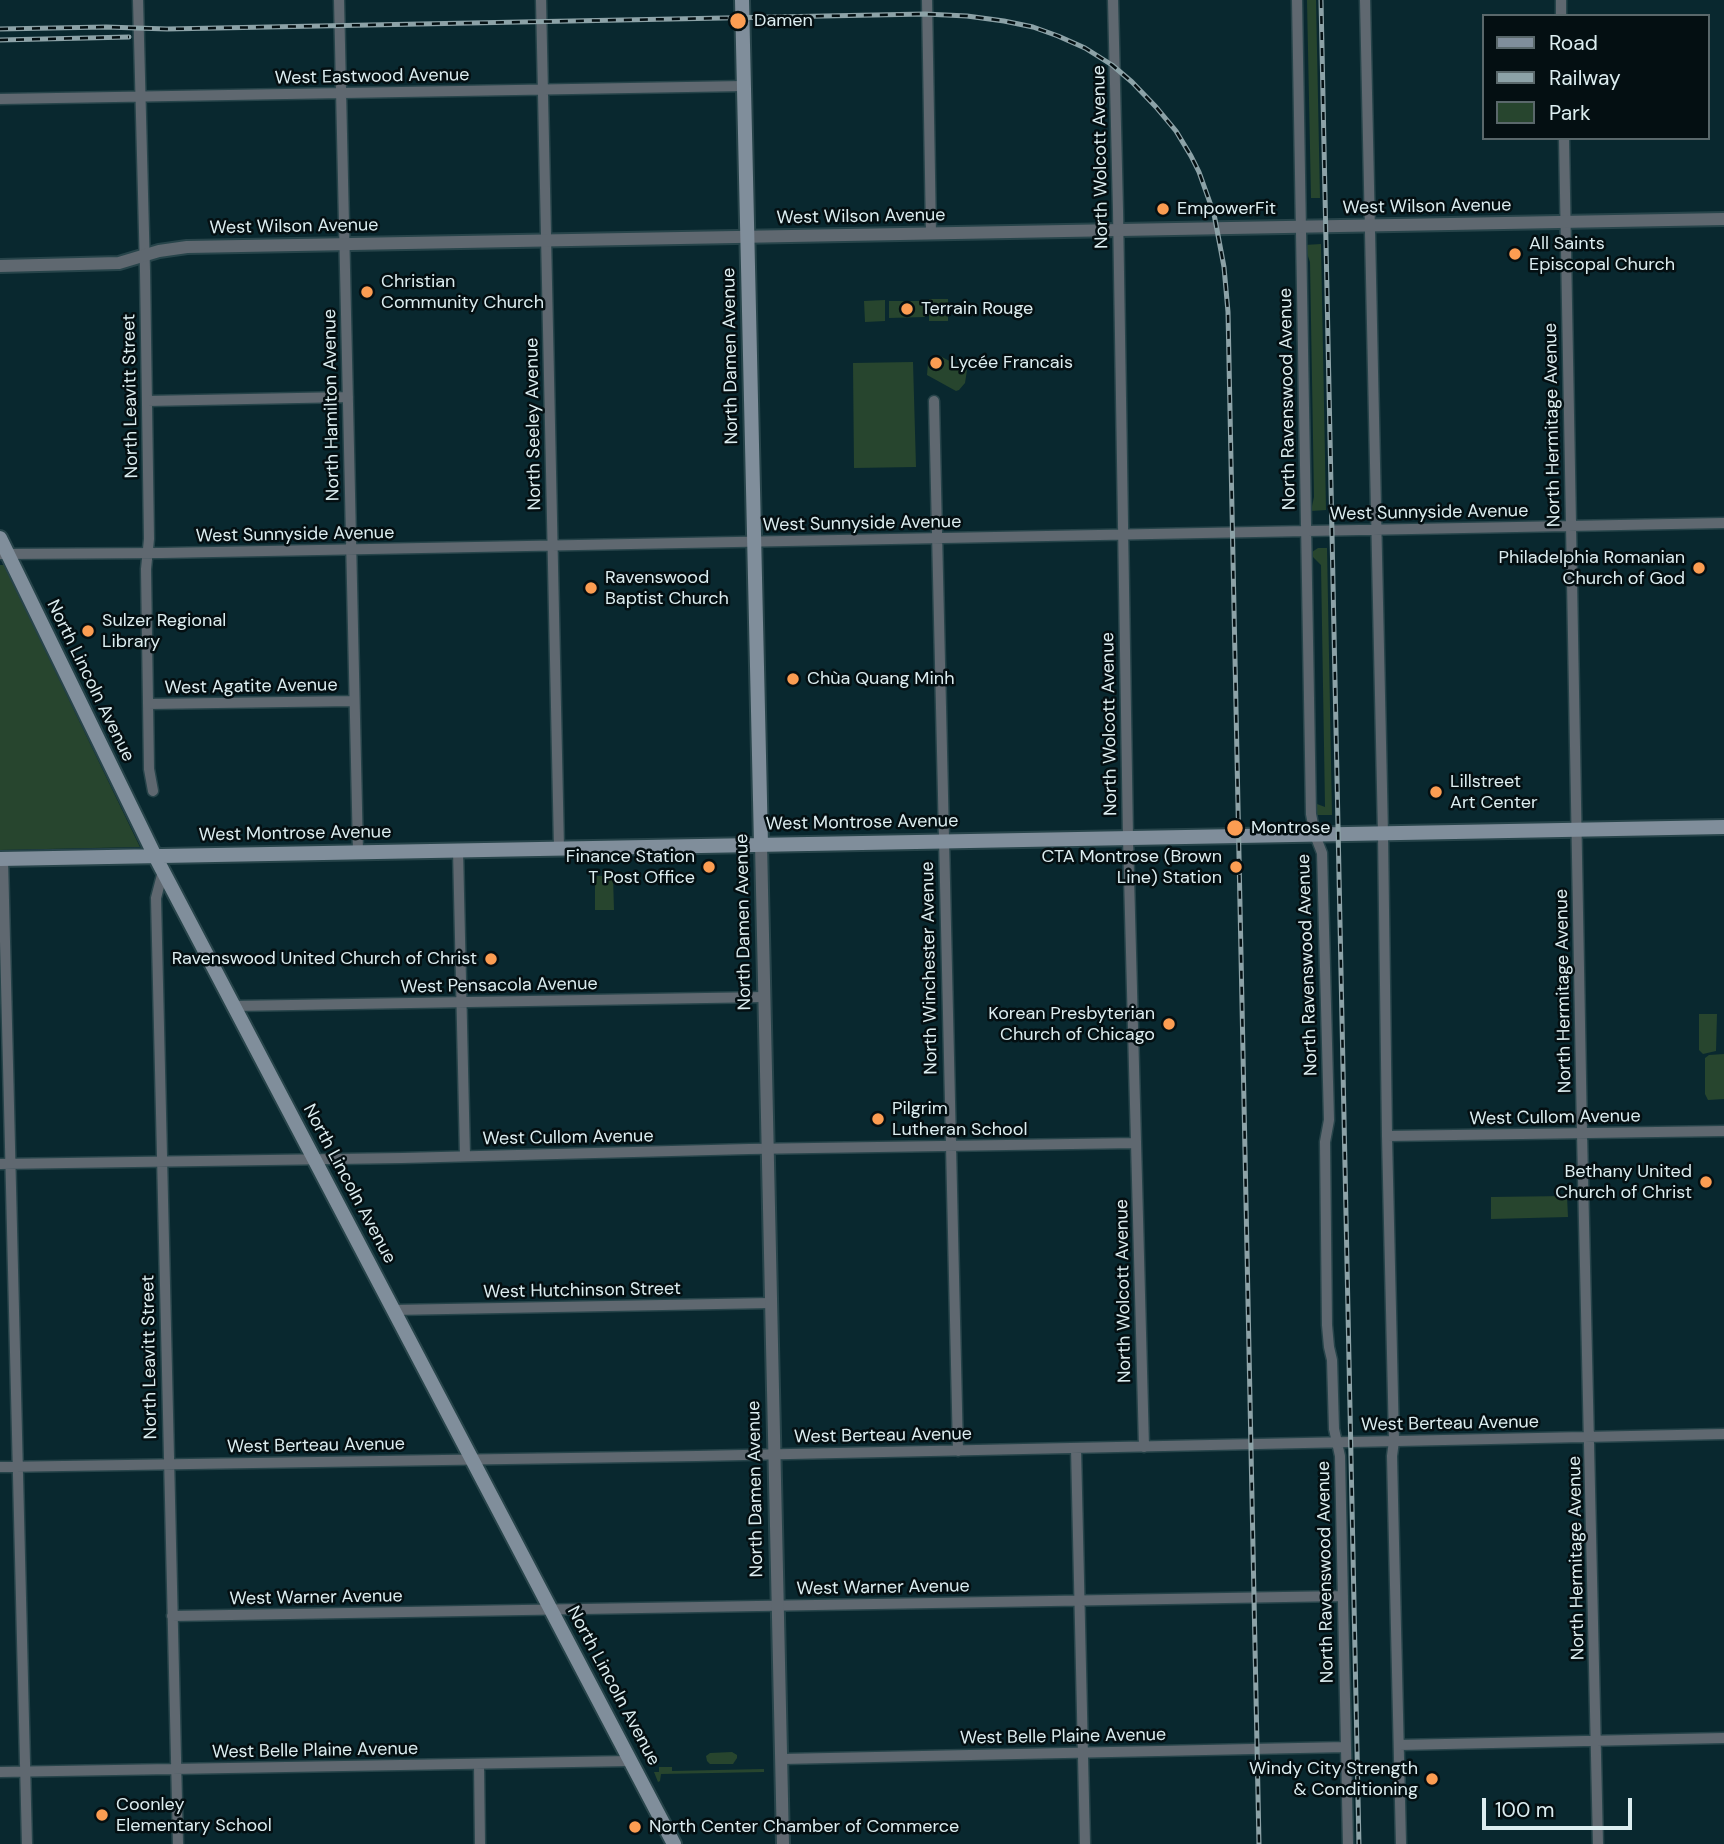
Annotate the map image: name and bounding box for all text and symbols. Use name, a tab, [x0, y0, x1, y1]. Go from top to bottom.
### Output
place label: Damen	[754, 10, 813, 32]
marker: Damen	[728, 11, 748, 31]
legend	[1482, 14, 1710, 140]
text: Road	[1549, 29, 1598, 57]
text: Railway	[1549, 64, 1621, 92]
street label: West Eastwood Avenue	[274, 65, 470, 89]
street label: North Wolcott Avenue	[1089, 65, 1113, 249]
text: Park	[1549, 99, 1590, 127]
street label: West Wilson Avenue	[1342, 195, 1512, 219]
place label: EmpowerFit	[1177, 198, 1276, 220]
marker: EmpowerFit	[1155, 201, 1171, 217]
street label: West Wilson Avenue	[776, 205, 946, 229]
street label: West Wilson Avenue	[209, 215, 379, 239]
place label: All Saints Episcopal Church	[1529, 233, 1675, 276]
marker: All Saints Episcopal Church	[1507, 246, 1523, 262]
street label: North Damen Avenue	[719, 267, 743, 445]
place label: Christian Community Church	[381, 271, 544, 314]
marker: Christian Community Church	[359, 284, 375, 300]
street label: North Ravenswood Avenue	[1275, 288, 1301, 510]
place label: Terrain Rouge	[921, 298, 1033, 320]
marker: Terrain Rouge	[899, 301, 915, 317]
street label: North Hamilton Avenue	[320, 309, 344, 501]
street label: North Leavitt Street	[119, 314, 143, 478]
street label: North Hermitage Avenue	[1540, 323, 1566, 527]
street label: North Seeley Avenue	[522, 337, 546, 511]
place label: Lycée Francais	[950, 352, 1073, 374]
marker: Lycée Francais	[928, 355, 944, 371]
street label: West Sunnyside Avenue	[1329, 500, 1529, 526]
street label: West Sunnyside Avenue	[762, 511, 962, 537]
street label: West Sunnyside Avenue	[195, 522, 395, 548]
place label: Philadelphia Romanian Church of God	[1499, 547, 1685, 590]
marker: Philadelphia Romanian Church of God	[1691, 560, 1707, 576]
place label: Ravenswood Baptist Church	[605, 567, 729, 610]
marker: Ravenswood Baptist Church	[583, 580, 599, 596]
street label: North Lincoln Avenue	[41, 597, 139, 765]
place label: Sulzer Regional Library	[102, 610, 226, 652]
marker: Sulzer Regional Library	[80, 623, 96, 639]
street label: North Wolcott Avenue	[1098, 632, 1122, 816]
place label: Chùa Quang Minh	[807, 668, 954, 690]
marker: Chùa Quang Minh	[785, 671, 801, 687]
street label: West Agatite Avenue	[164, 675, 338, 699]
place label: Lillstreet Art Center	[1450, 771, 1538, 814]
marker: Lillstreet Art Center	[1428, 784, 1444, 800]
street label: West Montrose Avenue	[766, 811, 958, 835]
place label: Montrose	[1251, 817, 1330, 839]
marker: Montrose	[1225, 818, 1245, 838]
street label: West Montrose Avenue	[199, 822, 391, 846]
street label: North Damen Avenue	[732, 833, 756, 1011]
place label: Finance Station T Post Office	[566, 846, 695, 888]
place label: CTA Montrose (Brown Line) Station	[1041, 846, 1222, 888]
street label: North Ravenswood Avenue	[1293, 854, 1323, 1076]
marker: Finance Station T Post Office	[701, 859, 717, 875]
marker: CTA Montrose (Brown Line) Station	[1228, 859, 1244, 875]
street label: North Winchester Avenue	[917, 861, 943, 1075]
street label: North Hermitage Avenue	[1551, 889, 1577, 1093]
place label: Ravenswood United Church of Christ	[172, 948, 477, 970]
marker: Ravenswood United Church of Christ	[483, 951, 499, 967]
street label: West Pensacola Avenue	[400, 973, 598, 999]
place label: Korean Presbyterian Church of Chicago	[988, 1003, 1155, 1046]
marker: Korean Presbyterian Church of Chicago	[1161, 1016, 1177, 1032]
place label: Pilgrim Lutheran School	[892, 1098, 1027, 1140]
street label: North Lincoln Avenue	[298, 1101, 400, 1267]
street label: West Cullom Avenue	[1469, 1106, 1641, 1130]
marker: Pilgrim Lutheran School	[870, 1111, 886, 1127]
street label: West Cullom Avenue	[482, 1126, 654, 1150]
place label: Bethany United Church of Christ	[1555, 1161, 1692, 1204]
marker: Bethany United Church of Christ	[1698, 1174, 1714, 1190]
street label: North Wolcott Avenue	[1112, 1199, 1136, 1383]
street label: North Leavitt Street	[138, 1275, 162, 1439]
street label: West Hutchinson Street	[483, 1278, 681, 1304]
street label: North Damen Avenue	[744, 1400, 768, 1578]
street label: West Berteau Avenue	[1361, 1412, 1539, 1436]
street label: West Berteau Avenue	[794, 1424, 972, 1448]
street label: West Berteau Avenue	[227, 1434, 405, 1458]
street label: North Hermitage Avenue	[1564, 1456, 1590, 1660]
street label: North Ravenswood Avenue	[1313, 1461, 1339, 1683]
street label: West Warner Avenue	[796, 1576, 970, 1600]
street label: West Warner Avenue	[229, 1586, 403, 1610]
street label: North Lincoln Avenue	[562, 1603, 664, 1769]
street label: West Belle Plaine Avenue	[960, 1724, 1166, 1750]
street label: West Belle Plaine Avenue	[212, 1738, 418, 1764]
place label: Windy City Strength & Conditioning	[1249, 1758, 1418, 1800]
marker: Windy City Strength & Conditioning	[1424, 1771, 1440, 1787]
scale bar	[1486, 1784, 1636, 1828]
place label: Coonley Elementary School	[116, 1794, 272, 1836]
text: 100 m	[1495, 1796, 1555, 1824]
marker: Coonley Elementary School	[94, 1807, 110, 1823]
place label: North Center Chamber of Commerce	[649, 1816, 959, 1838]
marker: North Center Chamber of Commerce	[627, 1819, 643, 1835]

